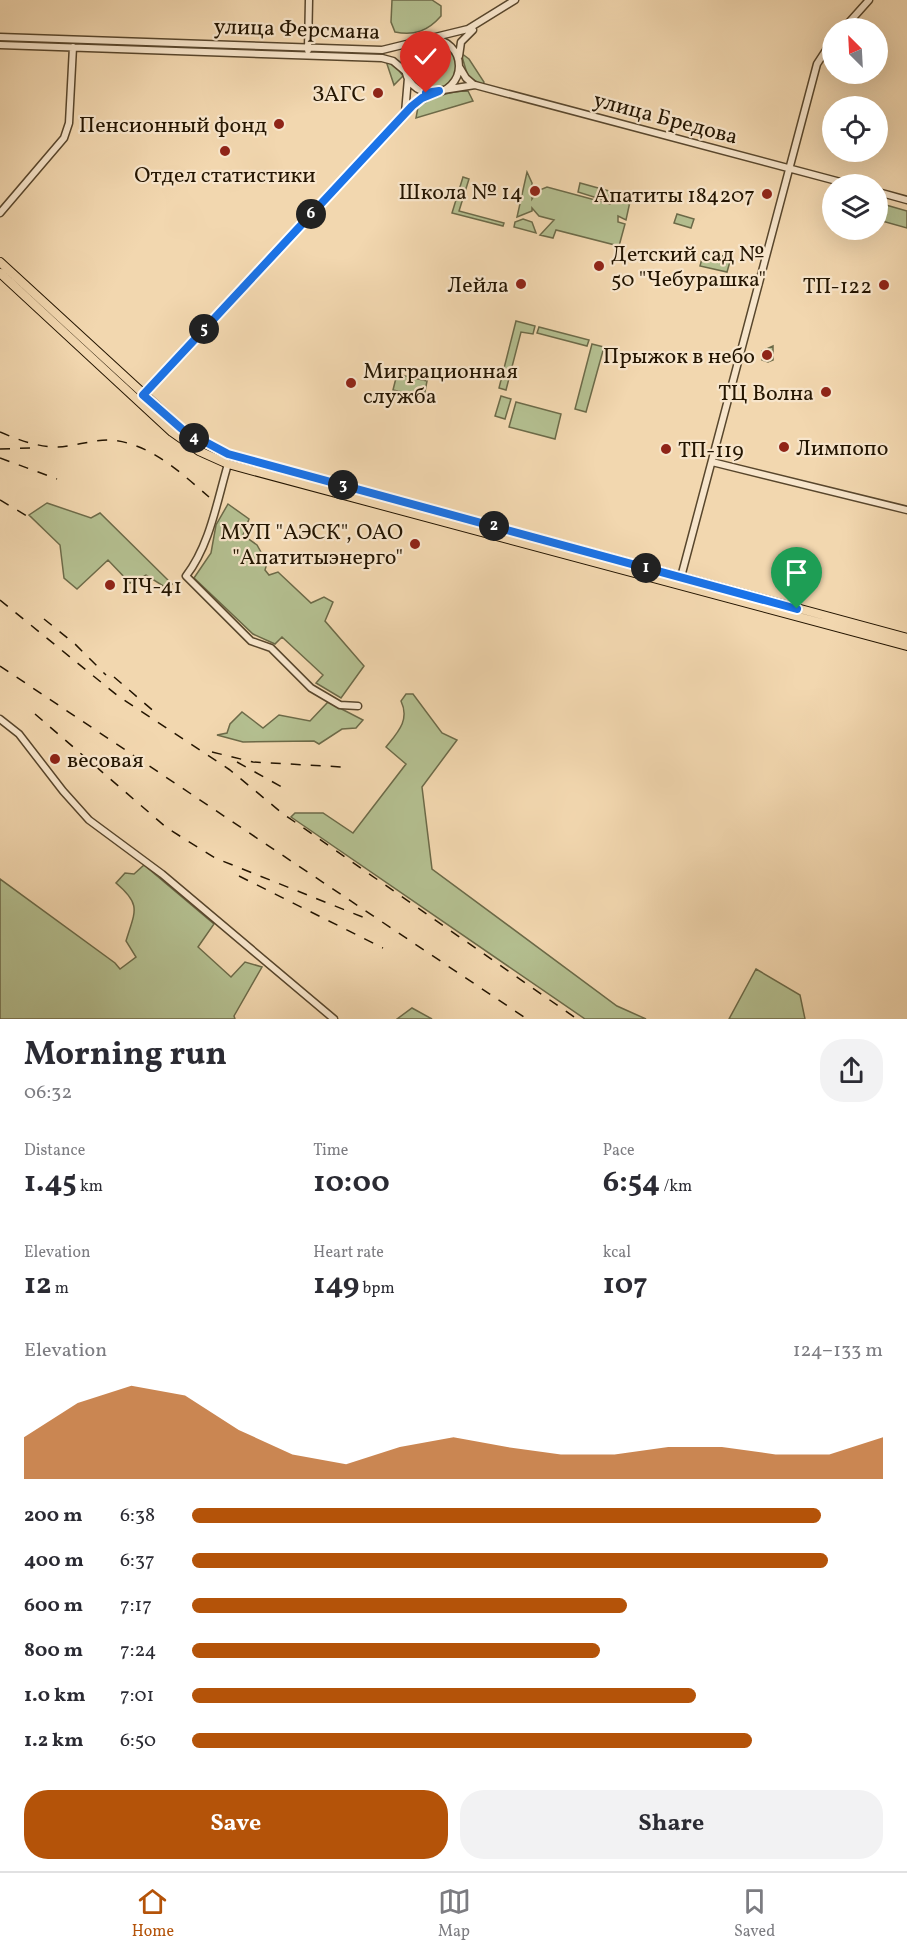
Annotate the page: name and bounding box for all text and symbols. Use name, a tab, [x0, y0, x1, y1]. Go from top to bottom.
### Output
street label: улица Ферсмана	[213, 12, 381, 49]
north arrow	[822, 18, 888, 84]
map controls	[822, 18, 888, 240]
pin	[400, 31, 451, 93]
icon: check	[409, 40, 442, 73]
place label: ЗАГС	[312, 80, 366, 111]
street label: улица Бредова	[590, 85, 741, 154]
marker: ЗАГС	[371, 86, 385, 100]
button: locate	[822, 96, 888, 162]
place label: Пенсионный фонд	[79, 111, 268, 142]
marker: Пенсионный фонд	[272, 117, 286, 131]
marker: Отдел статистики	[218, 144, 232, 158]
place label: Отдел статистики	[134, 161, 316, 192]
button: layers	[822, 174, 888, 240]
place label: Школа № 14	[399, 178, 523, 209]
place label: Апатиты 184207	[594, 181, 755, 212]
marker: Школа № 14	[528, 184, 542, 198]
marker: Апатиты 184207	[760, 187, 774, 201]
pin: 6	[296, 199, 326, 229]
text: 6	[307, 203, 315, 225]
place label: Детский сад № 50 "Чебурашка"	[611, 240, 766, 296]
marker: Детский сад № 50 "Чебурашка"	[592, 259, 606, 273]
place label: Лейла	[447, 271, 509, 302]
place label: ТП-122	[803, 272, 872, 303]
marker: Лейла	[514, 277, 528, 291]
marker: ТП-122	[877, 278, 891, 292]
pin: 5	[189, 314, 219, 344]
text: 5	[200, 318, 208, 340]
place label: Прыжок в небо	[603, 342, 755, 373]
marker: Прыжок в небо	[760, 348, 774, 362]
place label: Миграционная служба	[363, 357, 518, 413]
marker: Миграционная служба	[344, 376, 358, 390]
place label: ТЦ Волна	[718, 379, 814, 410]
marker: ТЦ Волна	[819, 385, 833, 399]
pin: 4	[179, 423, 209, 453]
text: 4	[189, 427, 199, 449]
place label: Лимпопо	[796, 434, 888, 465]
place label: ТП-119	[678, 436, 744, 467]
marker: Лимпопо	[777, 440, 791, 454]
marker: ТП-119	[659, 442, 673, 456]
pin: 3	[328, 470, 358, 500]
text: 3	[339, 474, 347, 496]
pin: 2	[479, 511, 509, 541]
text: 2	[490, 515, 498, 537]
place label: МУП "АЭСК", ОАО "Апатитыэнерго"	[220, 518, 403, 574]
marker: МУП "АЭСК", ОАО "Апатитыэнерго"	[408, 537, 422, 551]
pin	[771, 547, 822, 609]
pin: 1	[631, 553, 661, 583]
icon: arrive	[780, 556, 813, 589]
text: 1	[643, 557, 649, 579]
place label: ПЧ-41	[122, 572, 182, 603]
marker: ПЧ-41	[103, 578, 117, 592]
place label: весовая	[67, 746, 144, 777]
marker: весовая	[48, 752, 62, 766]
text: Morning run	[24, 1033, 227, 1079]
button: share	[820, 1039, 883, 1102]
text: 06:32	[24, 1079, 72, 1107]
text: Distance	[24, 1140, 85, 1162]
text: Time	[313, 1140, 348, 1162]
text: Pace	[603, 1140, 635, 1162]
text: 1.45	[24, 1162, 77, 1204]
text: 10:00	[313, 1162, 390, 1204]
text: 6:54	[603, 1162, 660, 1204]
text: km	[77, 1176, 103, 1198]
text: /km	[660, 1176, 692, 1198]
text: Elevation	[24, 1242, 91, 1264]
text: Heart rate	[313, 1242, 384, 1264]
text: kcal	[603, 1242, 631, 1264]
text: 12	[24, 1264, 52, 1306]
text: 149	[313, 1264, 359, 1306]
text: 107	[603, 1264, 648, 1306]
text: m	[52, 1278, 69, 1300]
text: bpm	[359, 1278, 395, 1300]
text: Elevation	[24, 1337, 107, 1365]
text: 124–133 m	[793, 1337, 883, 1365]
text: 200 m	[24, 1502, 82, 1530]
text: 6:38	[120, 1502, 155, 1530]
text: 400 m	[24, 1547, 84, 1575]
text: 6:37	[120, 1547, 155, 1575]
text: 600 m	[24, 1592, 83, 1620]
text: 7:17	[120, 1592, 152, 1620]
text: 800 m	[24, 1637, 83, 1665]
text: 7:24	[120, 1637, 157, 1665]
text: 1.0 km	[24, 1682, 86, 1710]
text: 7:01	[120, 1682, 154, 1710]
text: 1.2 km	[24, 1727, 84, 1755]
text: 6:50	[120, 1727, 156, 1755]
button: Save	[24, 1790, 448, 1859]
button: Share	[460, 1790, 883, 1859]
tab: Home	[132, 1885, 174, 1943]
tab: Map	[438, 1885, 471, 1943]
tab: Saved	[734, 1885, 775, 1943]

